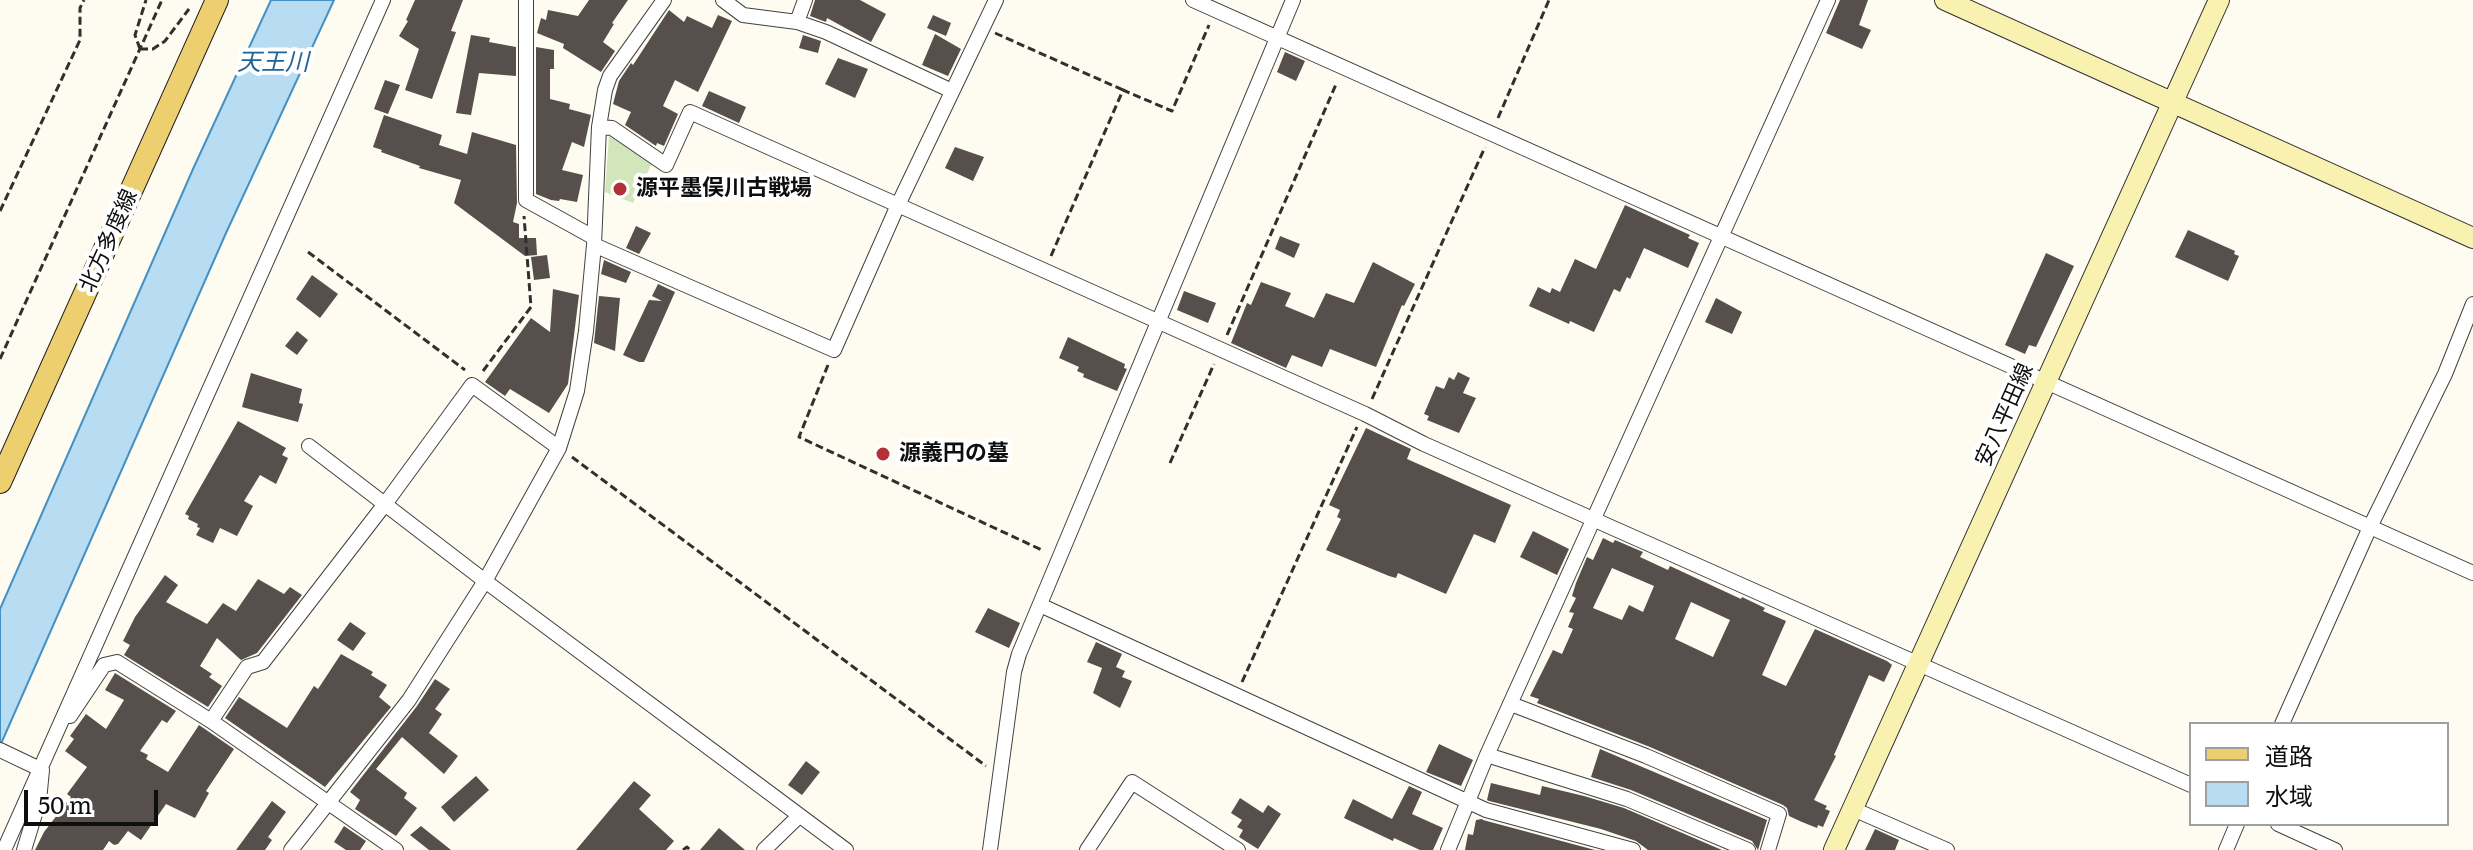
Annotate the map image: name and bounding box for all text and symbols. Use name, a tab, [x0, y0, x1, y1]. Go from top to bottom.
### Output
water label: 天王川	[237, 49, 309, 77]
place label: 源平墨俣川古戦場	[636, 176, 812, 202]
marker: 源平墨俣川古戦場	[611, 180, 629, 198]
street label: 北方多度線	[75, 185, 143, 297]
street label: 安八平田線	[1971, 359, 2039, 471]
place label: 源義円の墓	[899, 441, 1009, 467]
marker: 源義円の墓	[874, 445, 892, 463]
legend	[2189, 722, 2449, 826]
text: 道路	[2265, 737, 2313, 772]
scale bar	[28, 774, 162, 824]
text: 水域	[2265, 777, 2313, 812]
text: 50 m	[38, 786, 92, 821]

